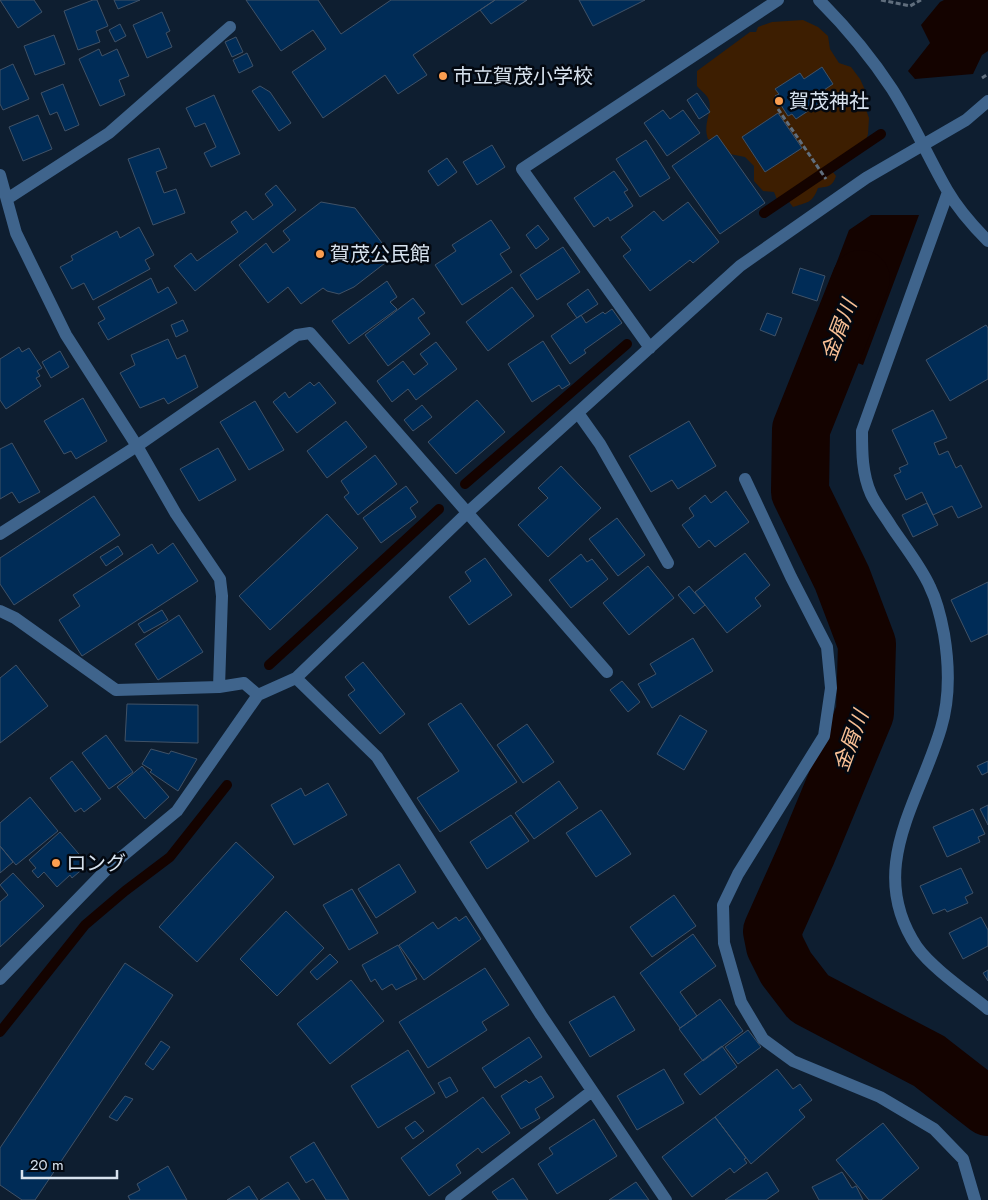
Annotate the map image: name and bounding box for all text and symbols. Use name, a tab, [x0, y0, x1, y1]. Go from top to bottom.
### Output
place label: 市立賀茂小学校	[453, 62, 593, 91]
marker: 市立賀茂小学校	[437, 70, 449, 82]
place label: 賀茂神社	[789, 87, 869, 116]
marker: 賀茂神社	[773, 95, 785, 107]
place label: 賀茂公民館	[330, 240, 430, 269]
marker: 賀茂公民館	[314, 248, 326, 260]
water label: 金屑川	[814, 293, 865, 365]
water label: 金屑川	[826, 704, 877, 776]
place label: ロング	[66, 849, 126, 878]
marker: ロング	[50, 857, 62, 869]
scale bar	[22, 1148, 118, 1180]
text: 20 m	[30, 1154, 64, 1176]

